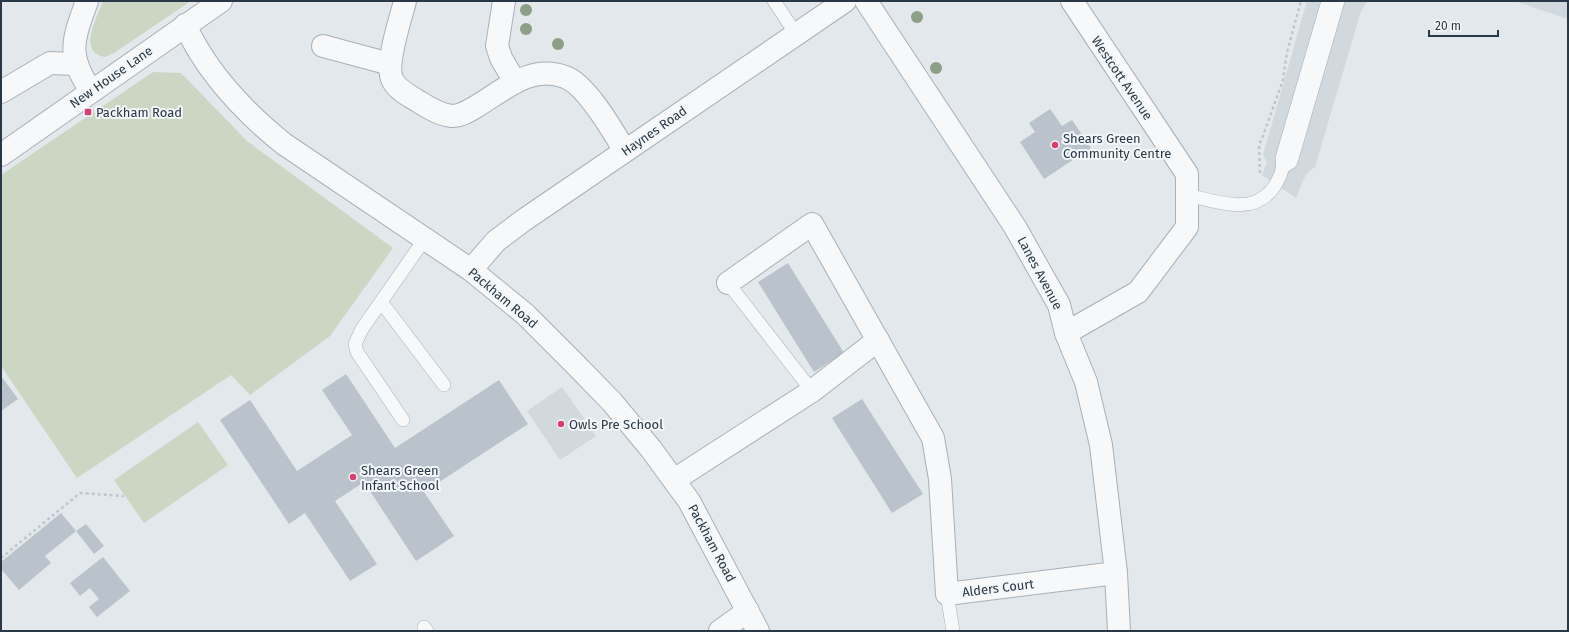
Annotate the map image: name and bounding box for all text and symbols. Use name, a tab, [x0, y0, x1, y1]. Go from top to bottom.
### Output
scale bar	[1429, 12, 1498, 38]
text: 20 m	[1435, 19, 1461, 33]
street label: Westcott Avenue	[1088, 33, 1156, 123]
street label: New House Lane	[67, 43, 155, 111]
street label: Haynes Road	[618, 103, 690, 159]
place label: Packham Road	[96, 105, 182, 120]
marker: Packham Road	[83, 107, 93, 117]
place label: Shears Green Community Centre	[1063, 131, 1171, 161]
marker: Shears Green Community Centre	[1050, 140, 1060, 150]
street label: Lanes Avenue	[1014, 234, 1066, 312]
street label: Packham Road	[465, 265, 541, 331]
place label: Owls Pre School	[569, 417, 663, 432]
marker: Owls Pre School	[556, 419, 566, 429]
place label: Shears Green Infant School	[361, 463, 439, 493]
marker: Shears Green Infant School	[348, 472, 358, 482]
street label: Packham Road	[685, 501, 739, 585]
street label: Alders Court	[961, 576, 1035, 600]

